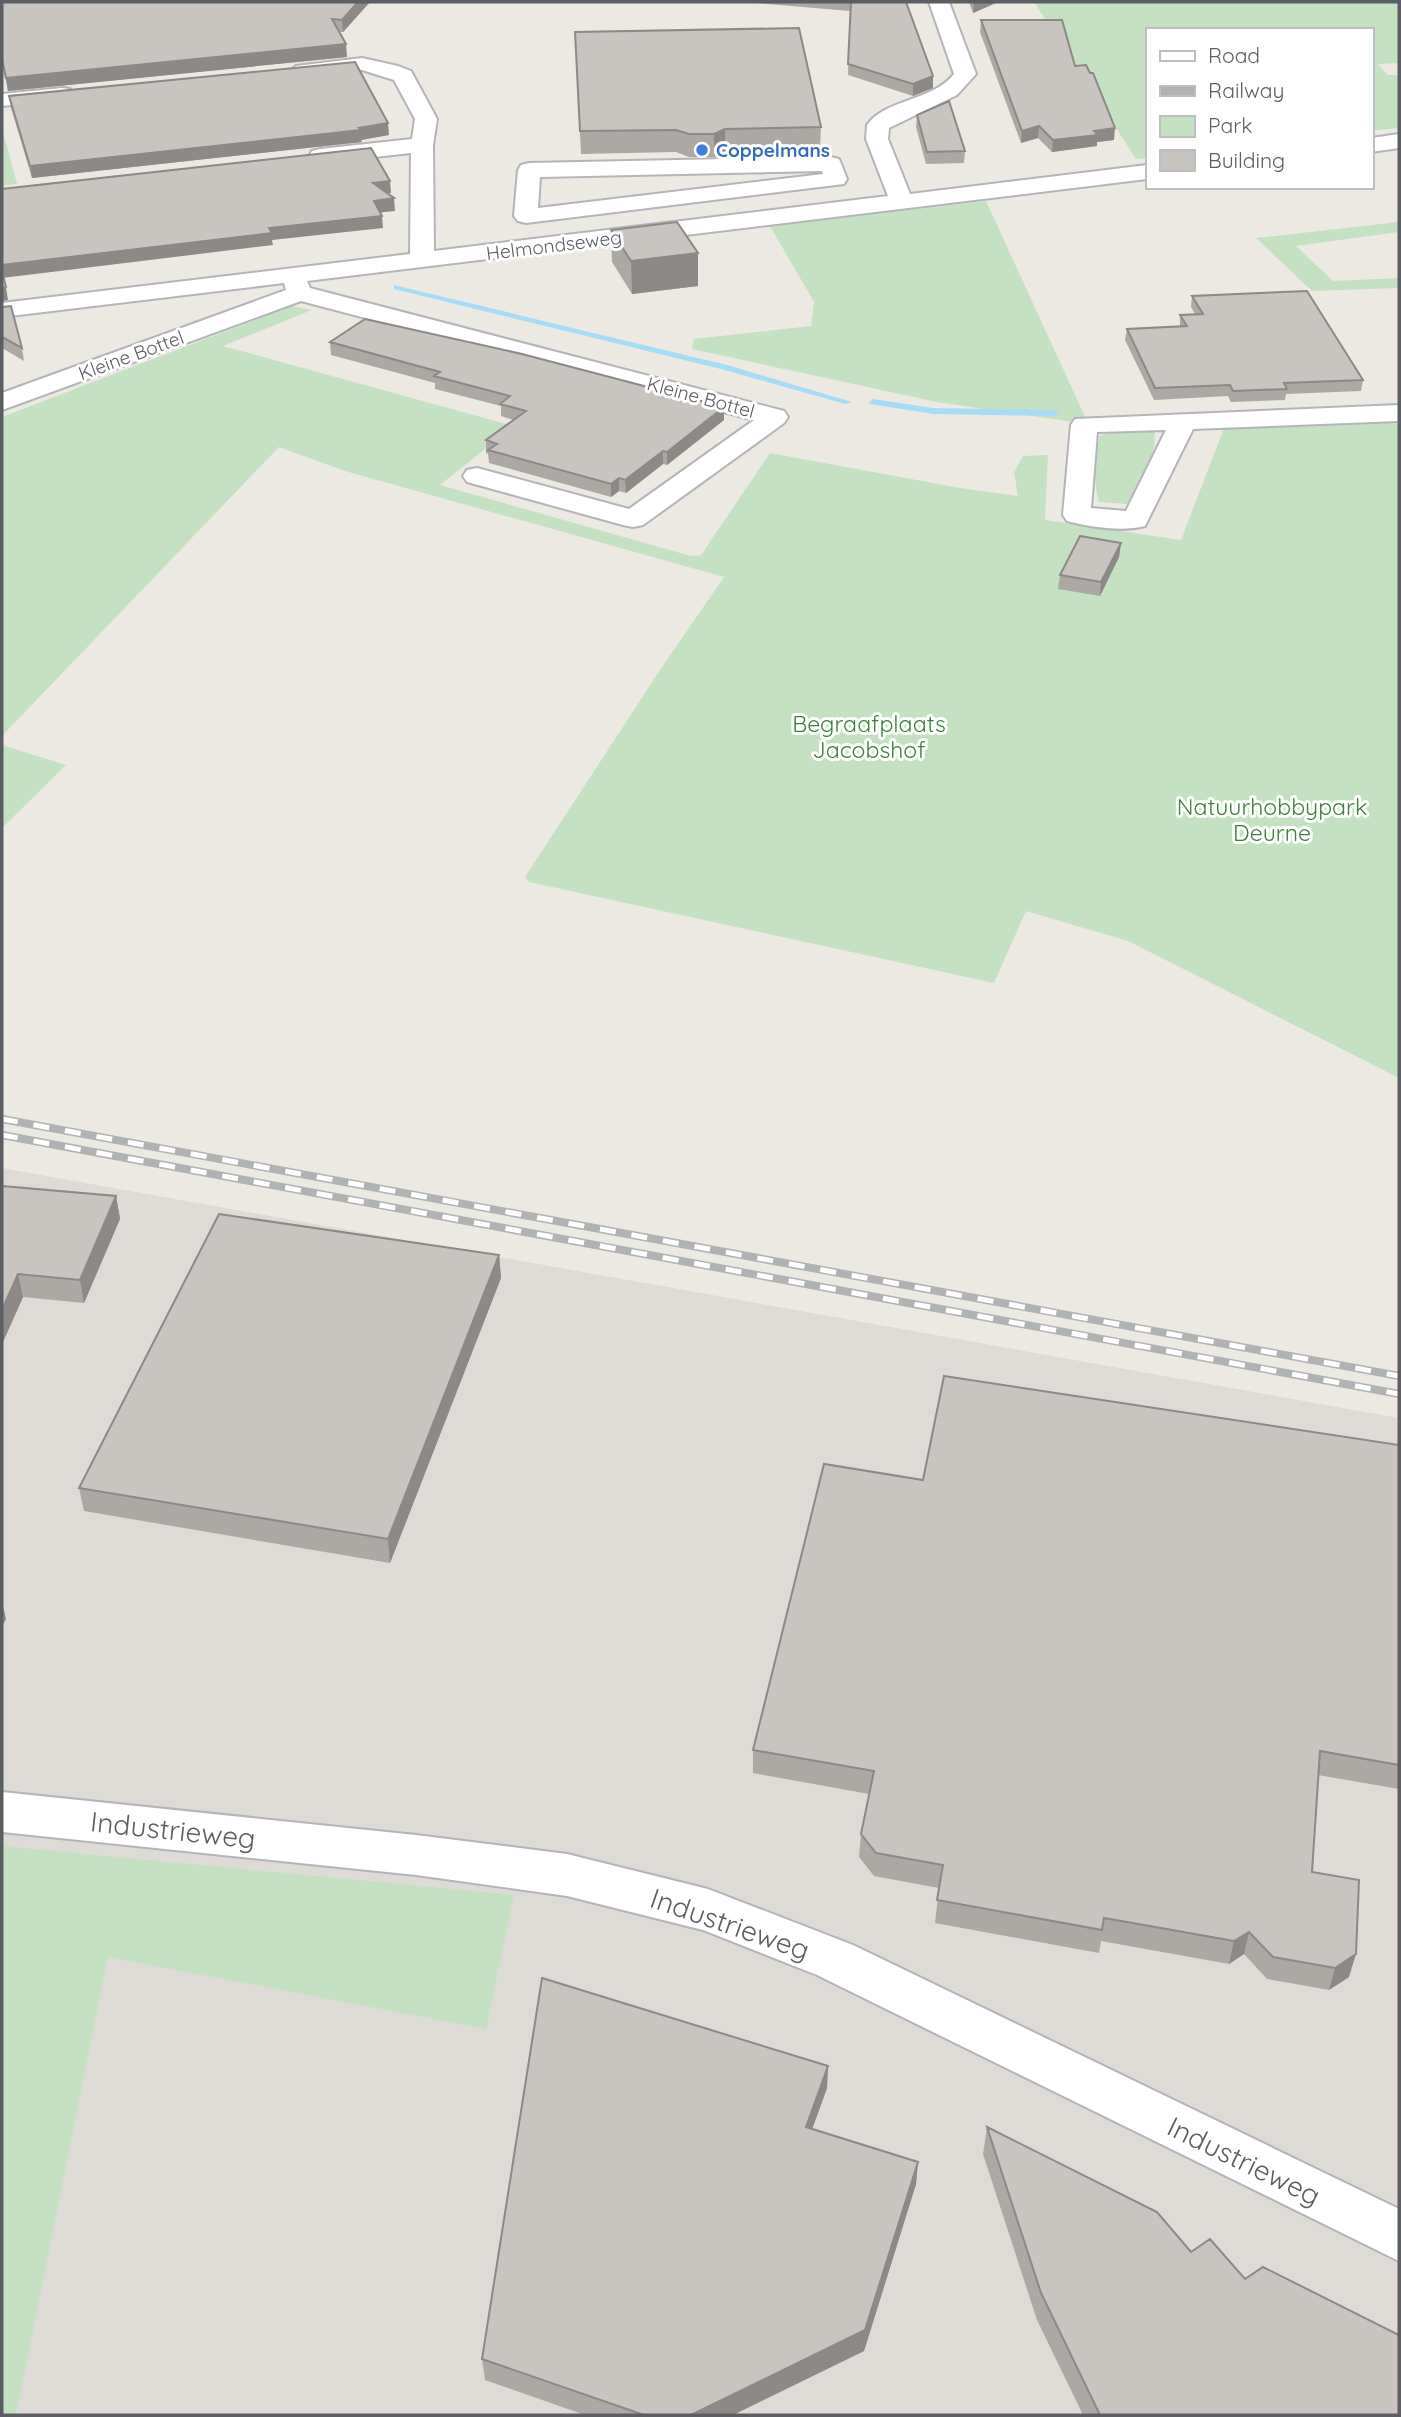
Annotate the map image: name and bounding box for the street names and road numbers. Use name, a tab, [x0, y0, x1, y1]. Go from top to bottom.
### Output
street label: Helmondseweg	[485, 225, 623, 265]
street label: Kleine Bottel	[75, 325, 187, 385]
street label: Kleine Bottel	[645, 371, 757, 423]
street label: Industrieweg	[89, 1803, 257, 1856]
street label: Industrieweg	[646, 1880, 814, 1967]
street label: Industrieweg	[1162, 2108, 1326, 2213]

